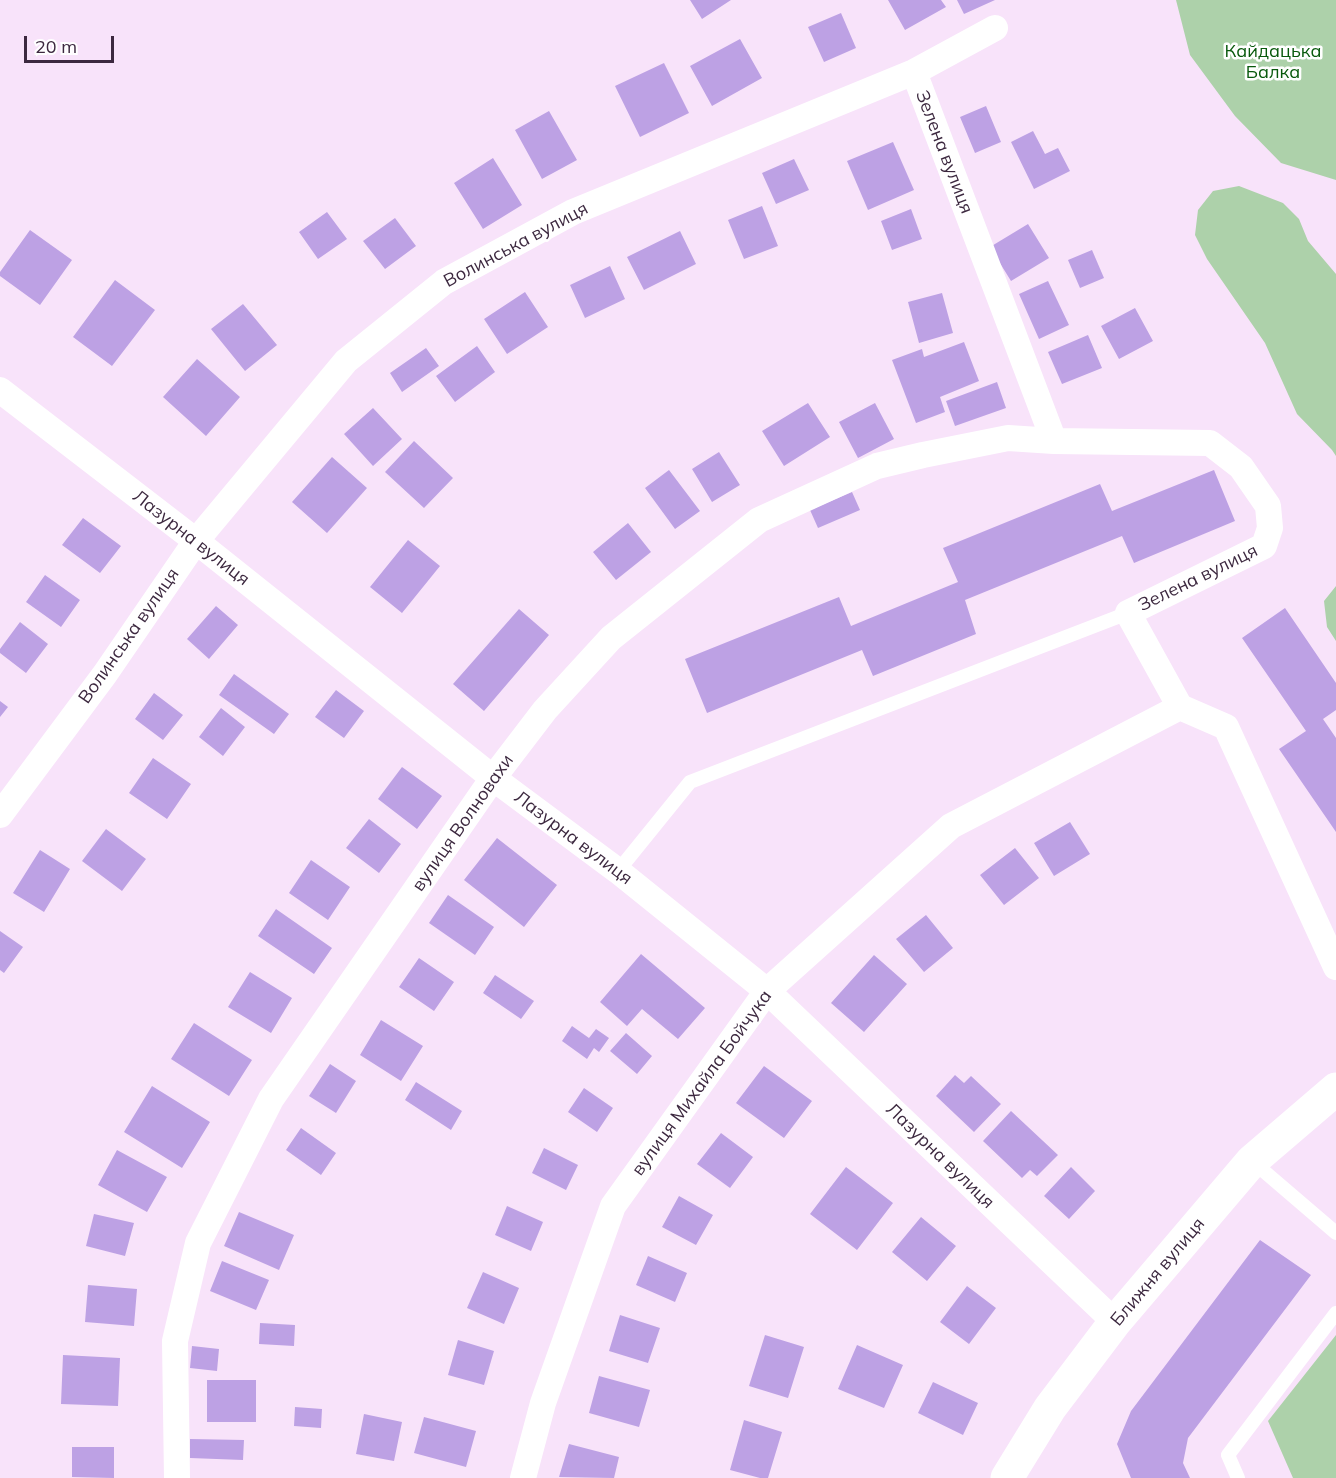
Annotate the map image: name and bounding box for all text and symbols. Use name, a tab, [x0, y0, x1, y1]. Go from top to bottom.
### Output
scale bar	[27, 24, 117, 62]
text: 20 m	[35, 35, 77, 58]
park label: Кайдацька Балка	[1225, 41, 1321, 84]
street label: Зелена вулиця	[911, 87, 977, 217]
street label: Волинська вулиця	[440, 198, 592, 292]
street label: Лазурна вулиця	[128, 486, 254, 590]
street label: Зелена вулиця	[1135, 540, 1261, 616]
street label: Волинська вулиця	[74, 564, 184, 708]
street label: вулиця Волновахи	[408, 750, 518, 896]
street label: Лазурна вулиця	[510, 787, 636, 889]
street label: вулиця Михайла Бойчука	[627, 986, 777, 1180]
street label: Лазурна вулиця	[881, 1099, 999, 1213]
street label: Ближня вулиця	[1106, 1213, 1210, 1331]

